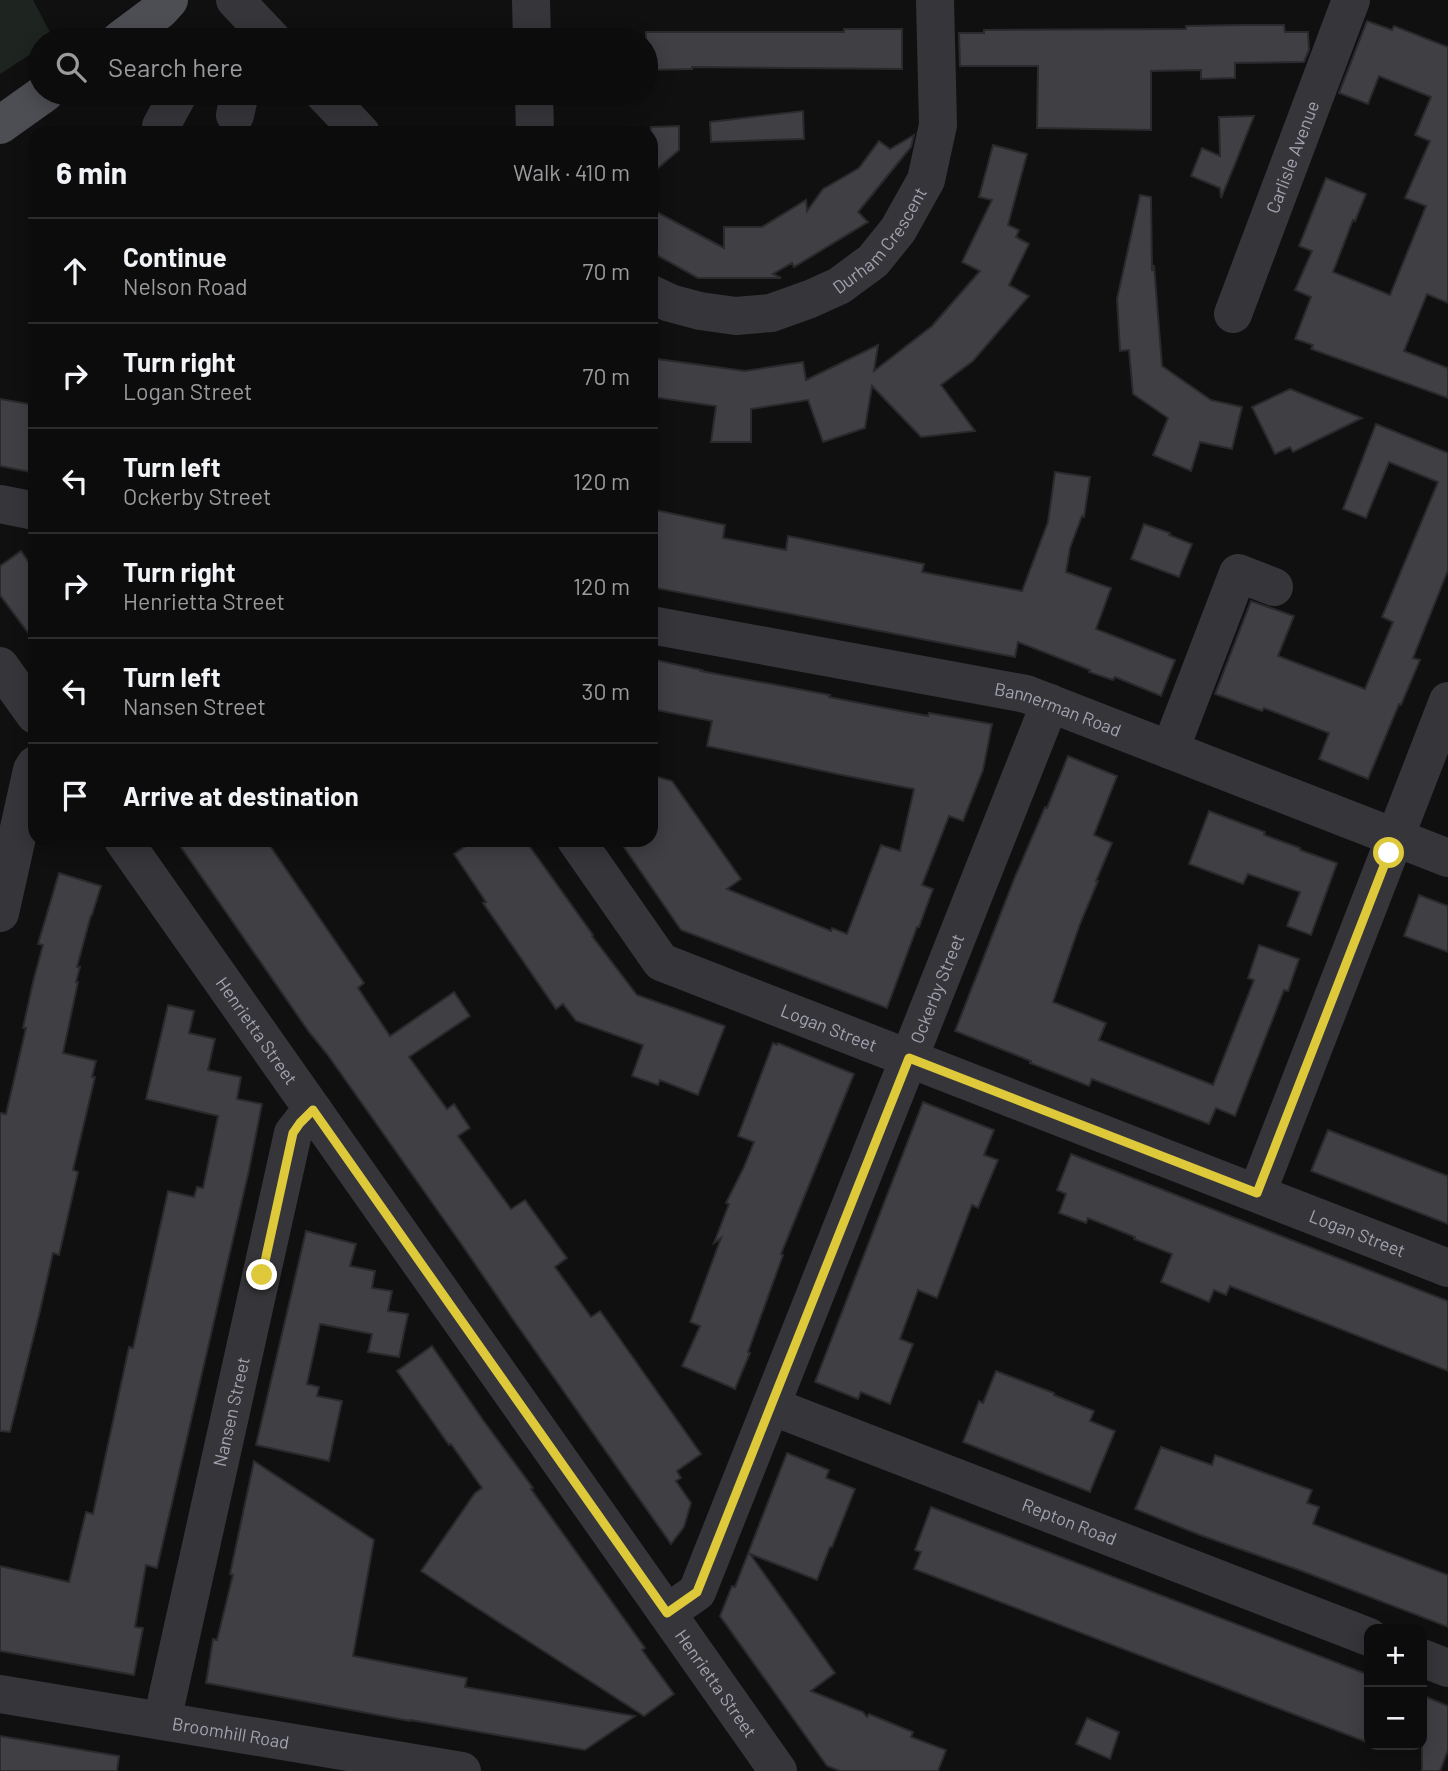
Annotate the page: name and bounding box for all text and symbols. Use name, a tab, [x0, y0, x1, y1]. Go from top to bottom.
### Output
search box	[28, 28, 658, 105]
icon: search	[52, 48, 90, 86]
text: Search here	[108, 51, 243, 82]
street label: Carlisle Avenue	[1261, 97, 1323, 216]
text: 6 min	[56, 154, 127, 190]
text: Walk · 410 m	[513, 158, 630, 186]
street label: Durham Crescent	[828, 183, 931, 298]
text: Continue	[123, 241, 227, 272]
icon: ahead	[56, 252, 94, 290]
text: 70 m	[583, 257, 630, 285]
text: Nelson Road	[123, 272, 248, 300]
text: Turn right	[123, 346, 236, 377]
icon: right	[56, 357, 94, 395]
text: 70 m	[583, 362, 630, 390]
text: Logan Street	[123, 377, 252, 405]
text: Turn left	[123, 451, 221, 482]
icon: left	[56, 462, 94, 500]
text: 120 m	[573, 467, 630, 495]
text: Ockerby Street	[123, 482, 271, 510]
text: Turn right	[123, 556, 236, 587]
icon: right	[56, 567, 94, 605]
text: 120 m	[573, 572, 630, 600]
text: Henrietta Street	[123, 587, 285, 615]
text: Turn left	[123, 661, 221, 692]
icon: left	[56, 672, 94, 710]
text: 30 m	[582, 677, 630, 705]
street label: Bannerman Road	[993, 677, 1124, 741]
text: Nansen Street	[123, 692, 266, 720]
icon: arrive	[56, 777, 94, 815]
text: Arrive at destination	[123, 780, 359, 811]
route start	[1373, 837, 1404, 868]
street label: Ockerby Street	[905, 930, 968, 1047]
street label: Henrietta Street	[212, 972, 303, 1089]
street label: Logan Street	[778, 999, 880, 1056]
street label: Logan Street	[1306, 1204, 1409, 1261]
route end	[246, 1259, 277, 1290]
street label: Nansen Street	[208, 1355, 254, 1469]
street label: Repton Road	[1019, 1493, 1120, 1550]
map controls	[1364, 1624, 1427, 1750]
button: +	[1364, 1624, 1427, 1687]
street label: Henrietta Street	[671, 1625, 762, 1741]
button: −	[1364, 1687, 1427, 1750]
street label: Broomhill Road	[171, 1712, 291, 1753]

